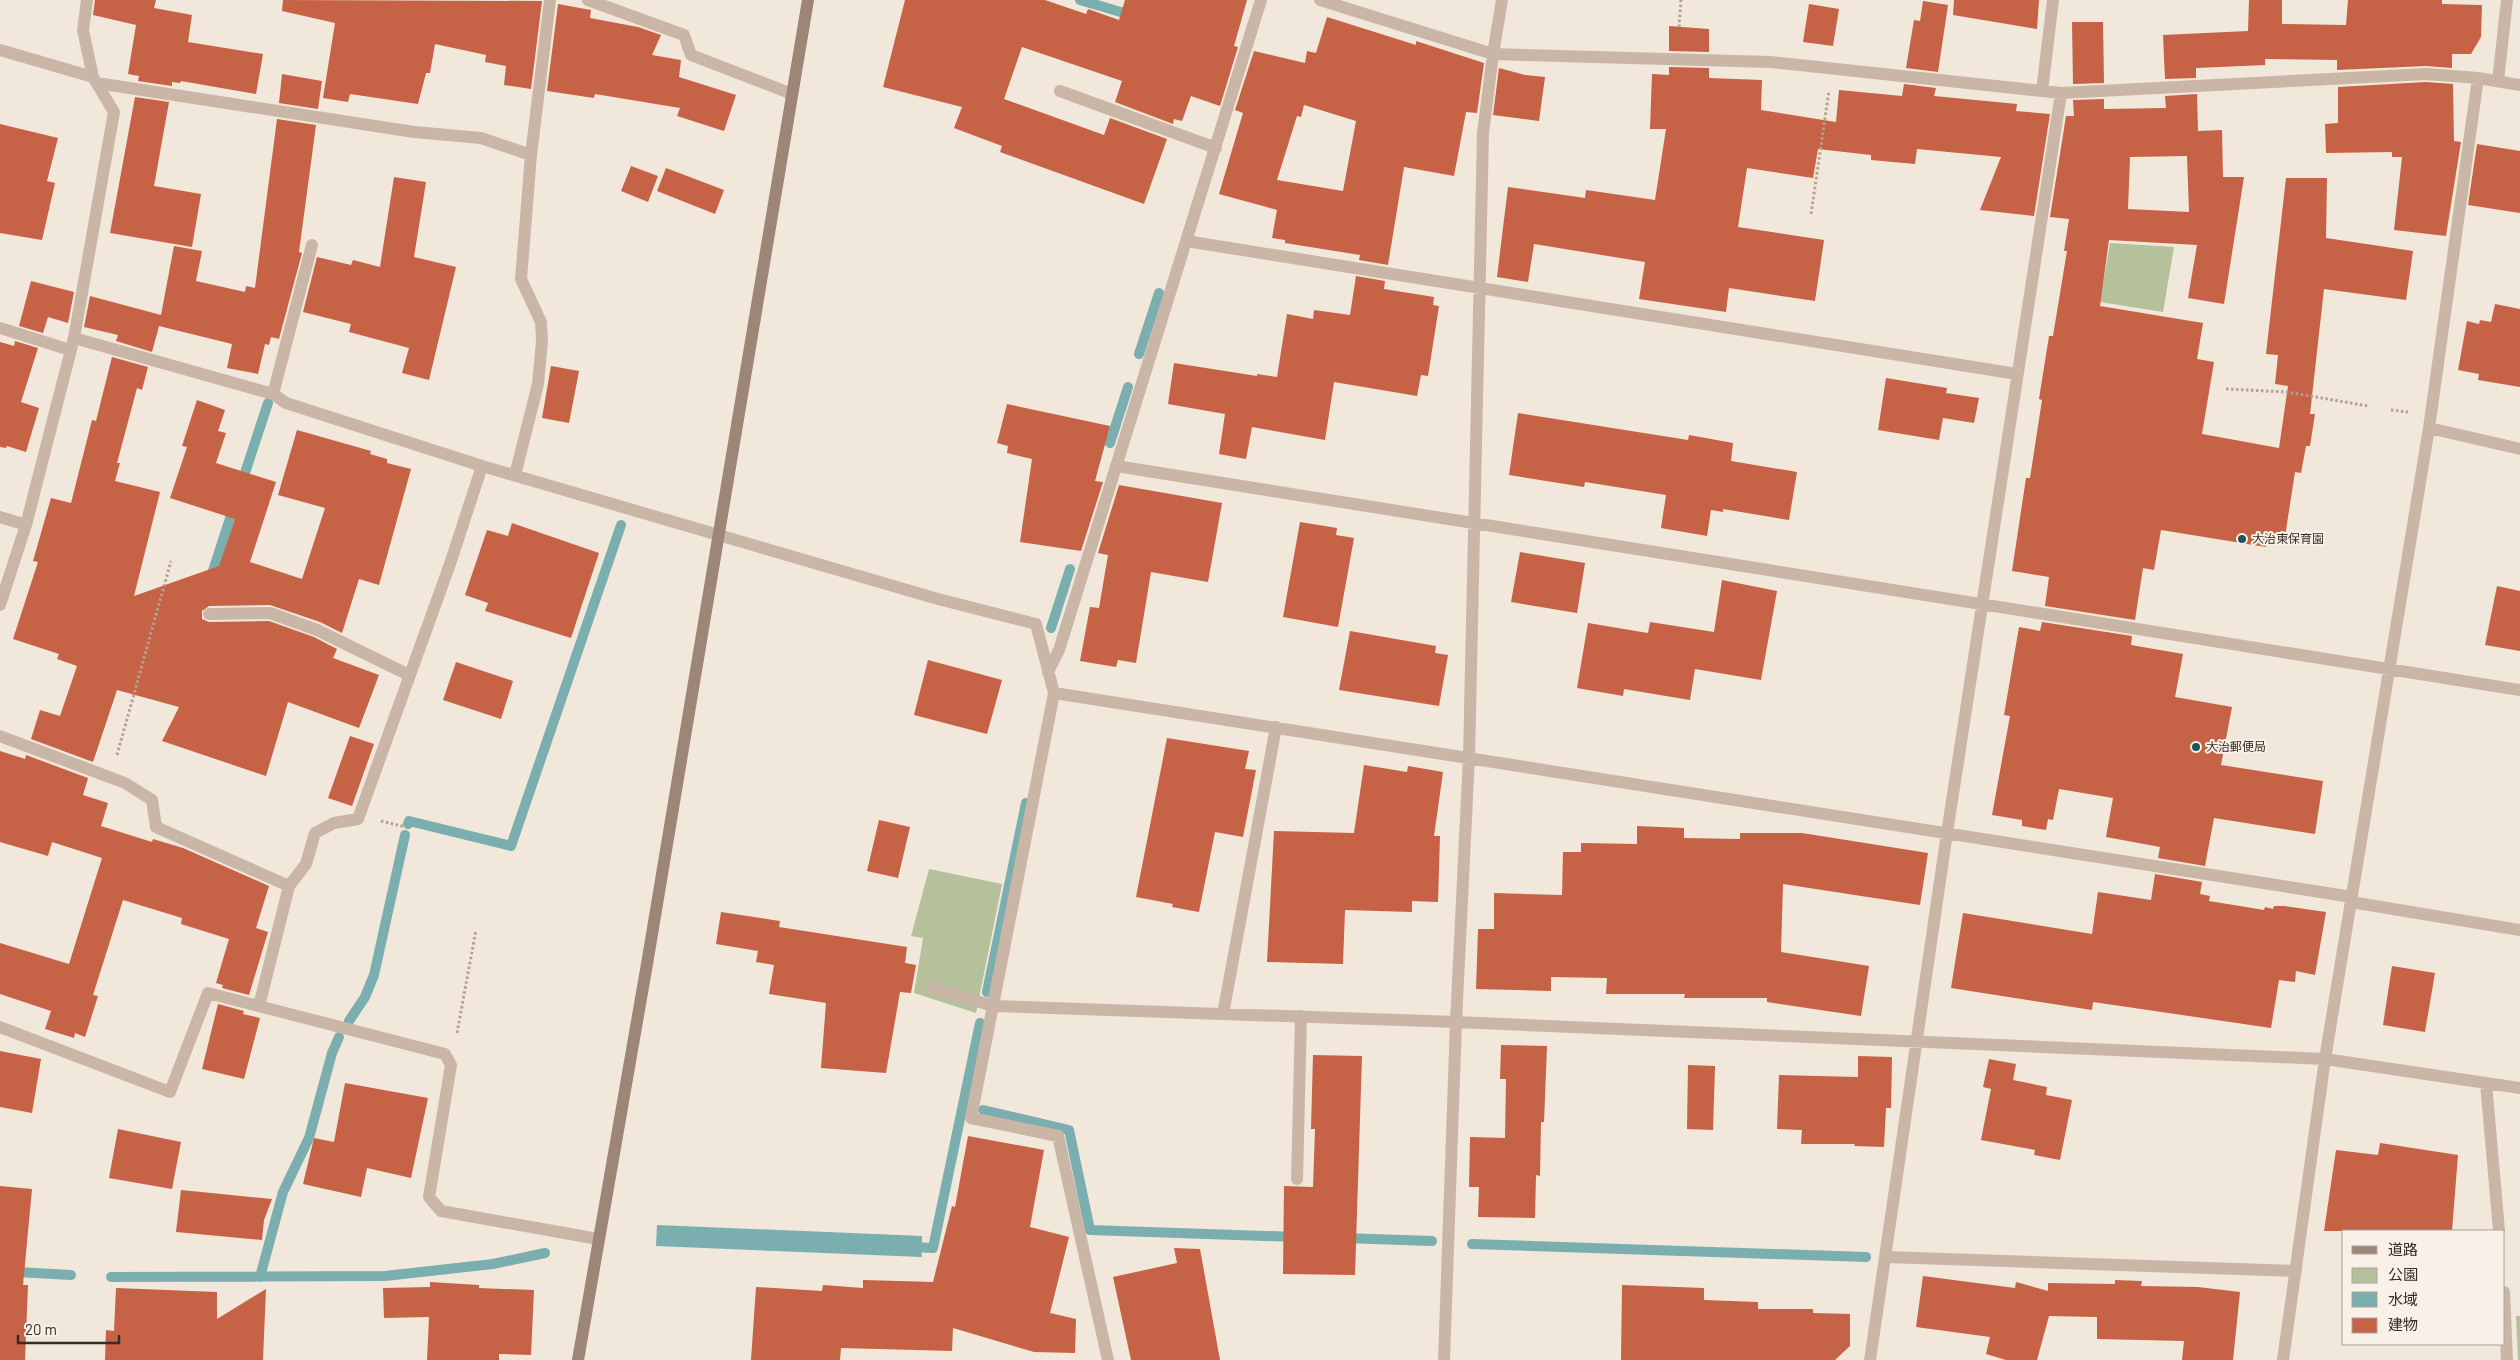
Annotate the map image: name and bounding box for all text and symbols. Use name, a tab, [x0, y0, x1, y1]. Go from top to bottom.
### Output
place label: 大治東保育園	[2252, 531, 2324, 545]
marker: 大治東保育園	[2236, 533, 2248, 545]
place label: 大治郵便局	[2206, 739, 2266, 753]
marker: 大治郵便局	[2190, 741, 2202, 753]
legend	[2342, 1230, 2505, 1345]
text: 道路	[2388, 1240, 2418, 1258]
text: 公園	[2388, 1265, 2418, 1283]
text: 水域	[2388, 1290, 2418, 1308]
scale bar	[18, 1312, 119, 1344]
text: 建物	[2388, 1315, 2418, 1333]
text: 20 m	[25, 1320, 57, 1338]

